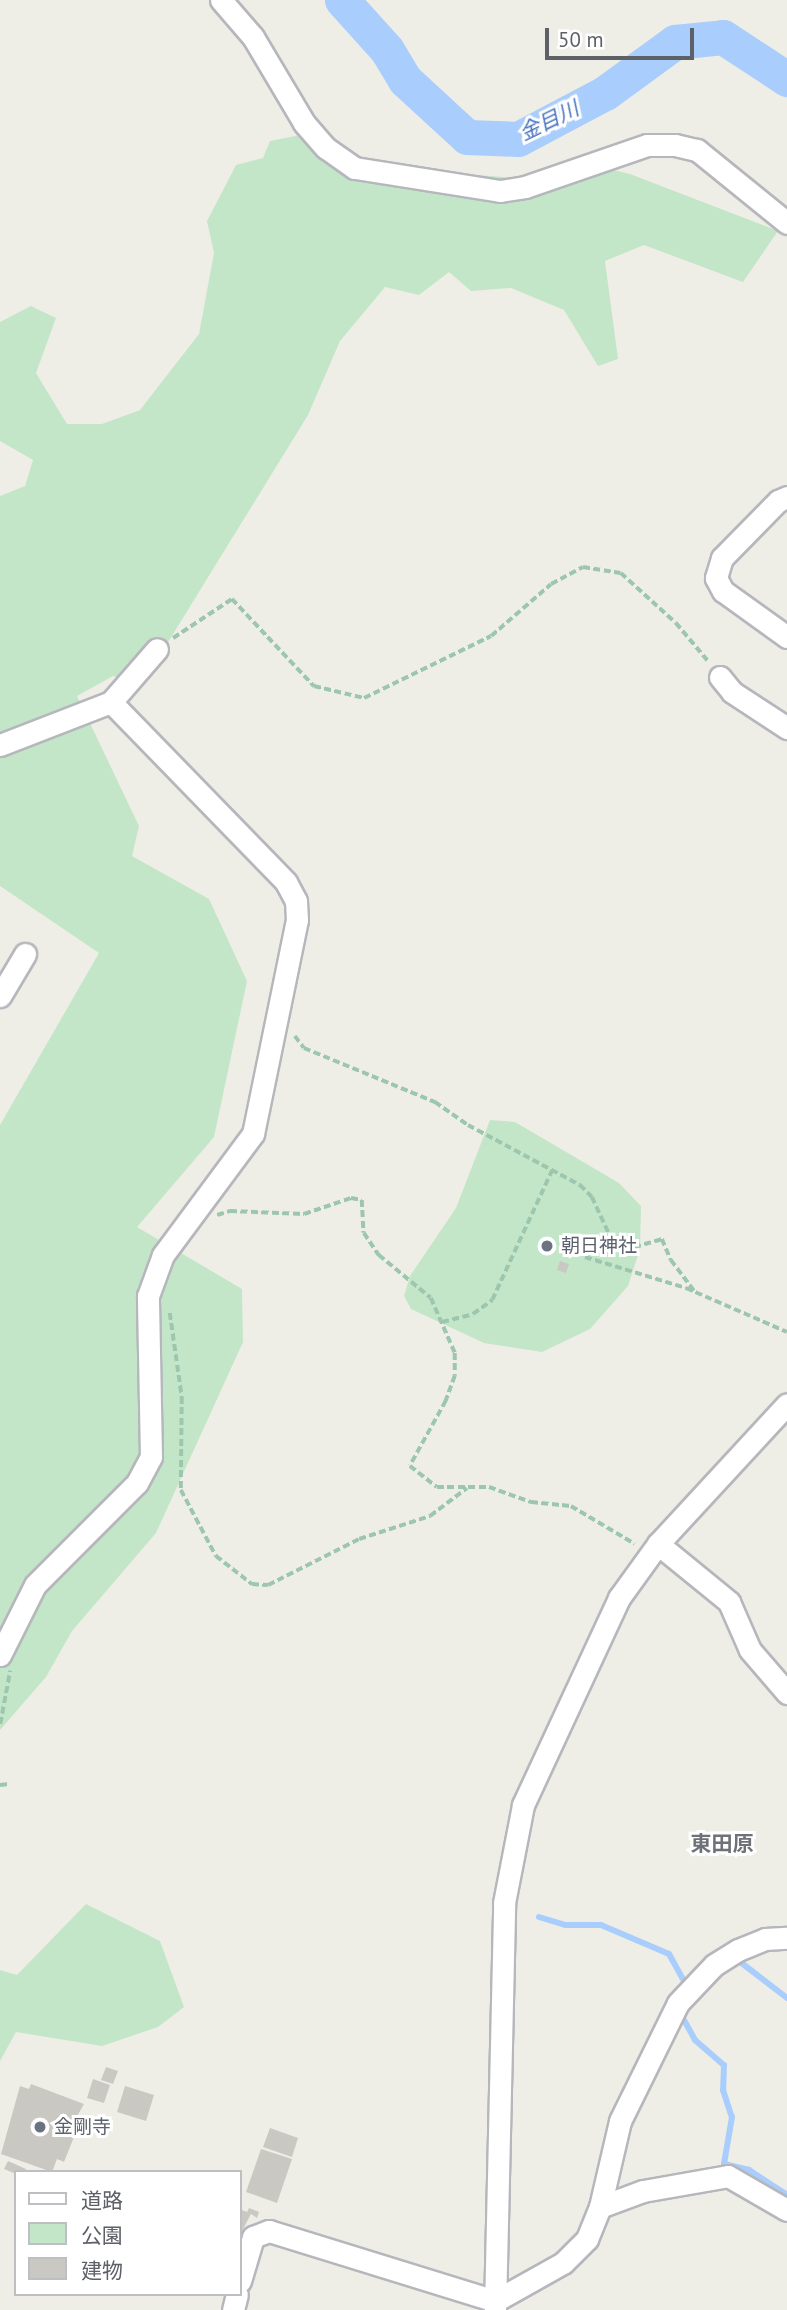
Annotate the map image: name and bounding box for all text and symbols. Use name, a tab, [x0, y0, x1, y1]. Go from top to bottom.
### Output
scale bar	[549, 14, 698, 58]
text: 50 m	[558, 26, 604, 53]
water label: 金目川	[515, 96, 583, 146]
place label: 朝日神社	[561, 1235, 637, 1257]
marker: 朝日神社	[539, 1238, 555, 1254]
district label: 東田原	[691, 1831, 753, 1857]
place label: 金剛寺	[54, 2116, 111, 2138]
marker: 金剛寺	[32, 2119, 48, 2135]
legend	[14, 2170, 242, 2296]
text: 道路	[81, 2187, 123, 2214]
text: 公園	[81, 2222, 123, 2249]
text: 建物	[81, 2257, 123, 2284]

